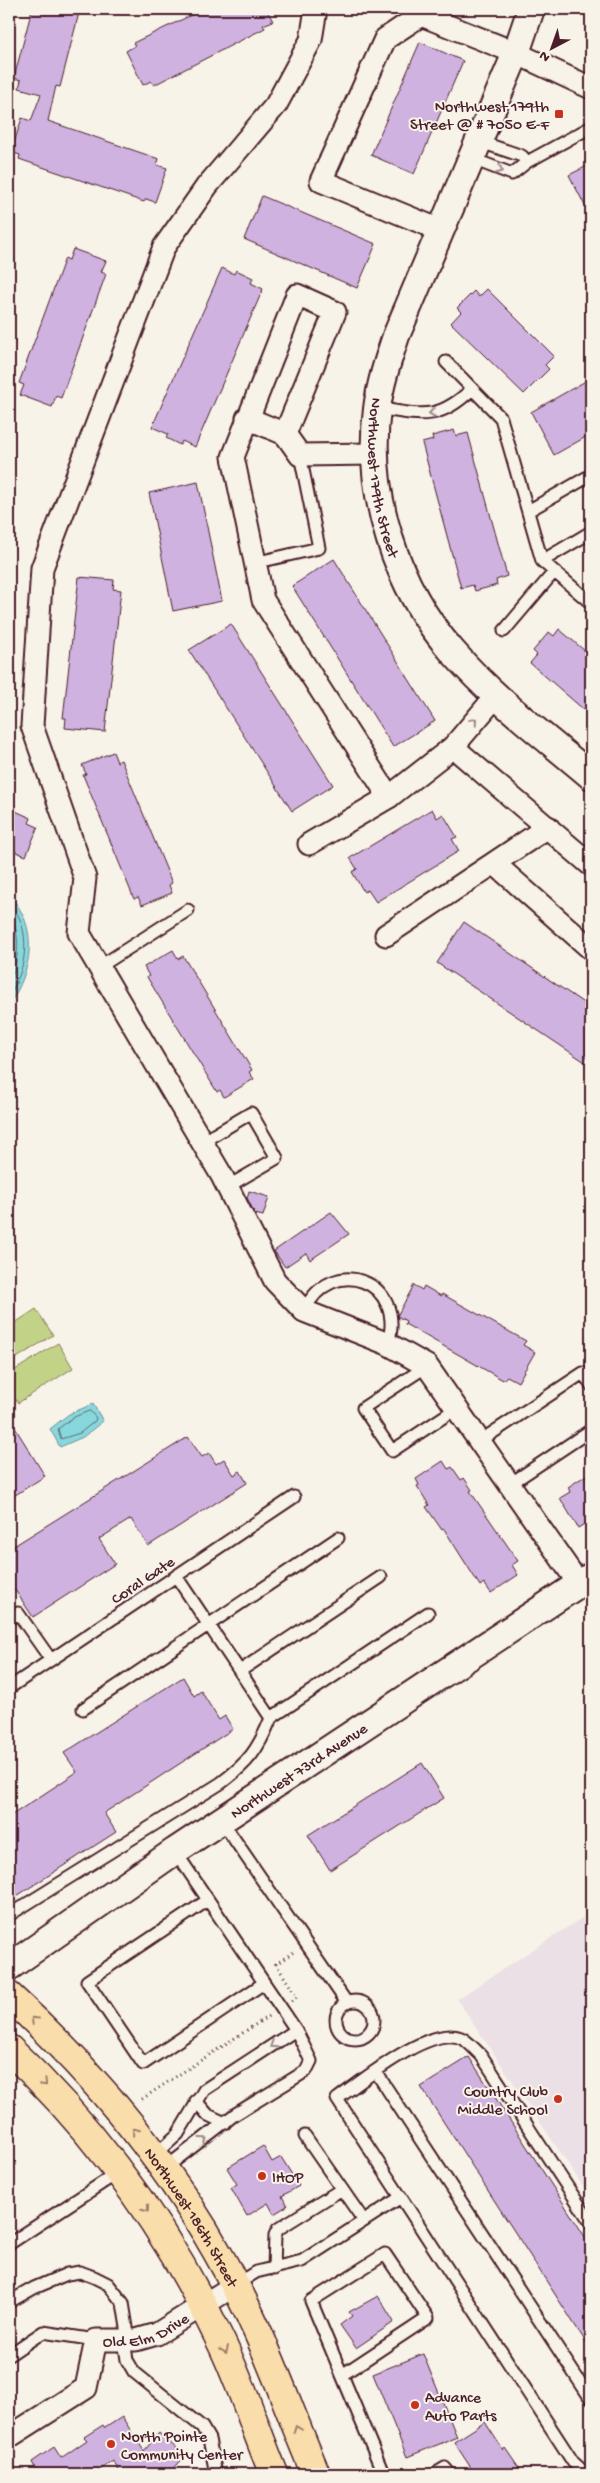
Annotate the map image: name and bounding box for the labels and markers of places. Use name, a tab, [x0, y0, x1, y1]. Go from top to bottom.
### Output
place label: Northwest 179th Street @ # 7050 E-F	[410, 99, 550, 136]
marker: Northwest 179th Street @ # 7050 E-F	[553, 108, 565, 120]
place label: Country Club Middle School	[458, 2084, 549, 2121]
marker: Country Club Middle School	[552, 2093, 564, 2105]
marker: IHOP	[256, 2170, 268, 2182]
place label: IHOP	[272, 2170, 304, 2189]
place label: Advance Auto Parts	[425, 2390, 497, 2427]
marker: Advance Auto Parts	[409, 2399, 421, 2411]
place label: North Pointe Community Center	[121, 2429, 244, 2466]
marker: North Pointe Community Center	[105, 2438, 117, 2450]

